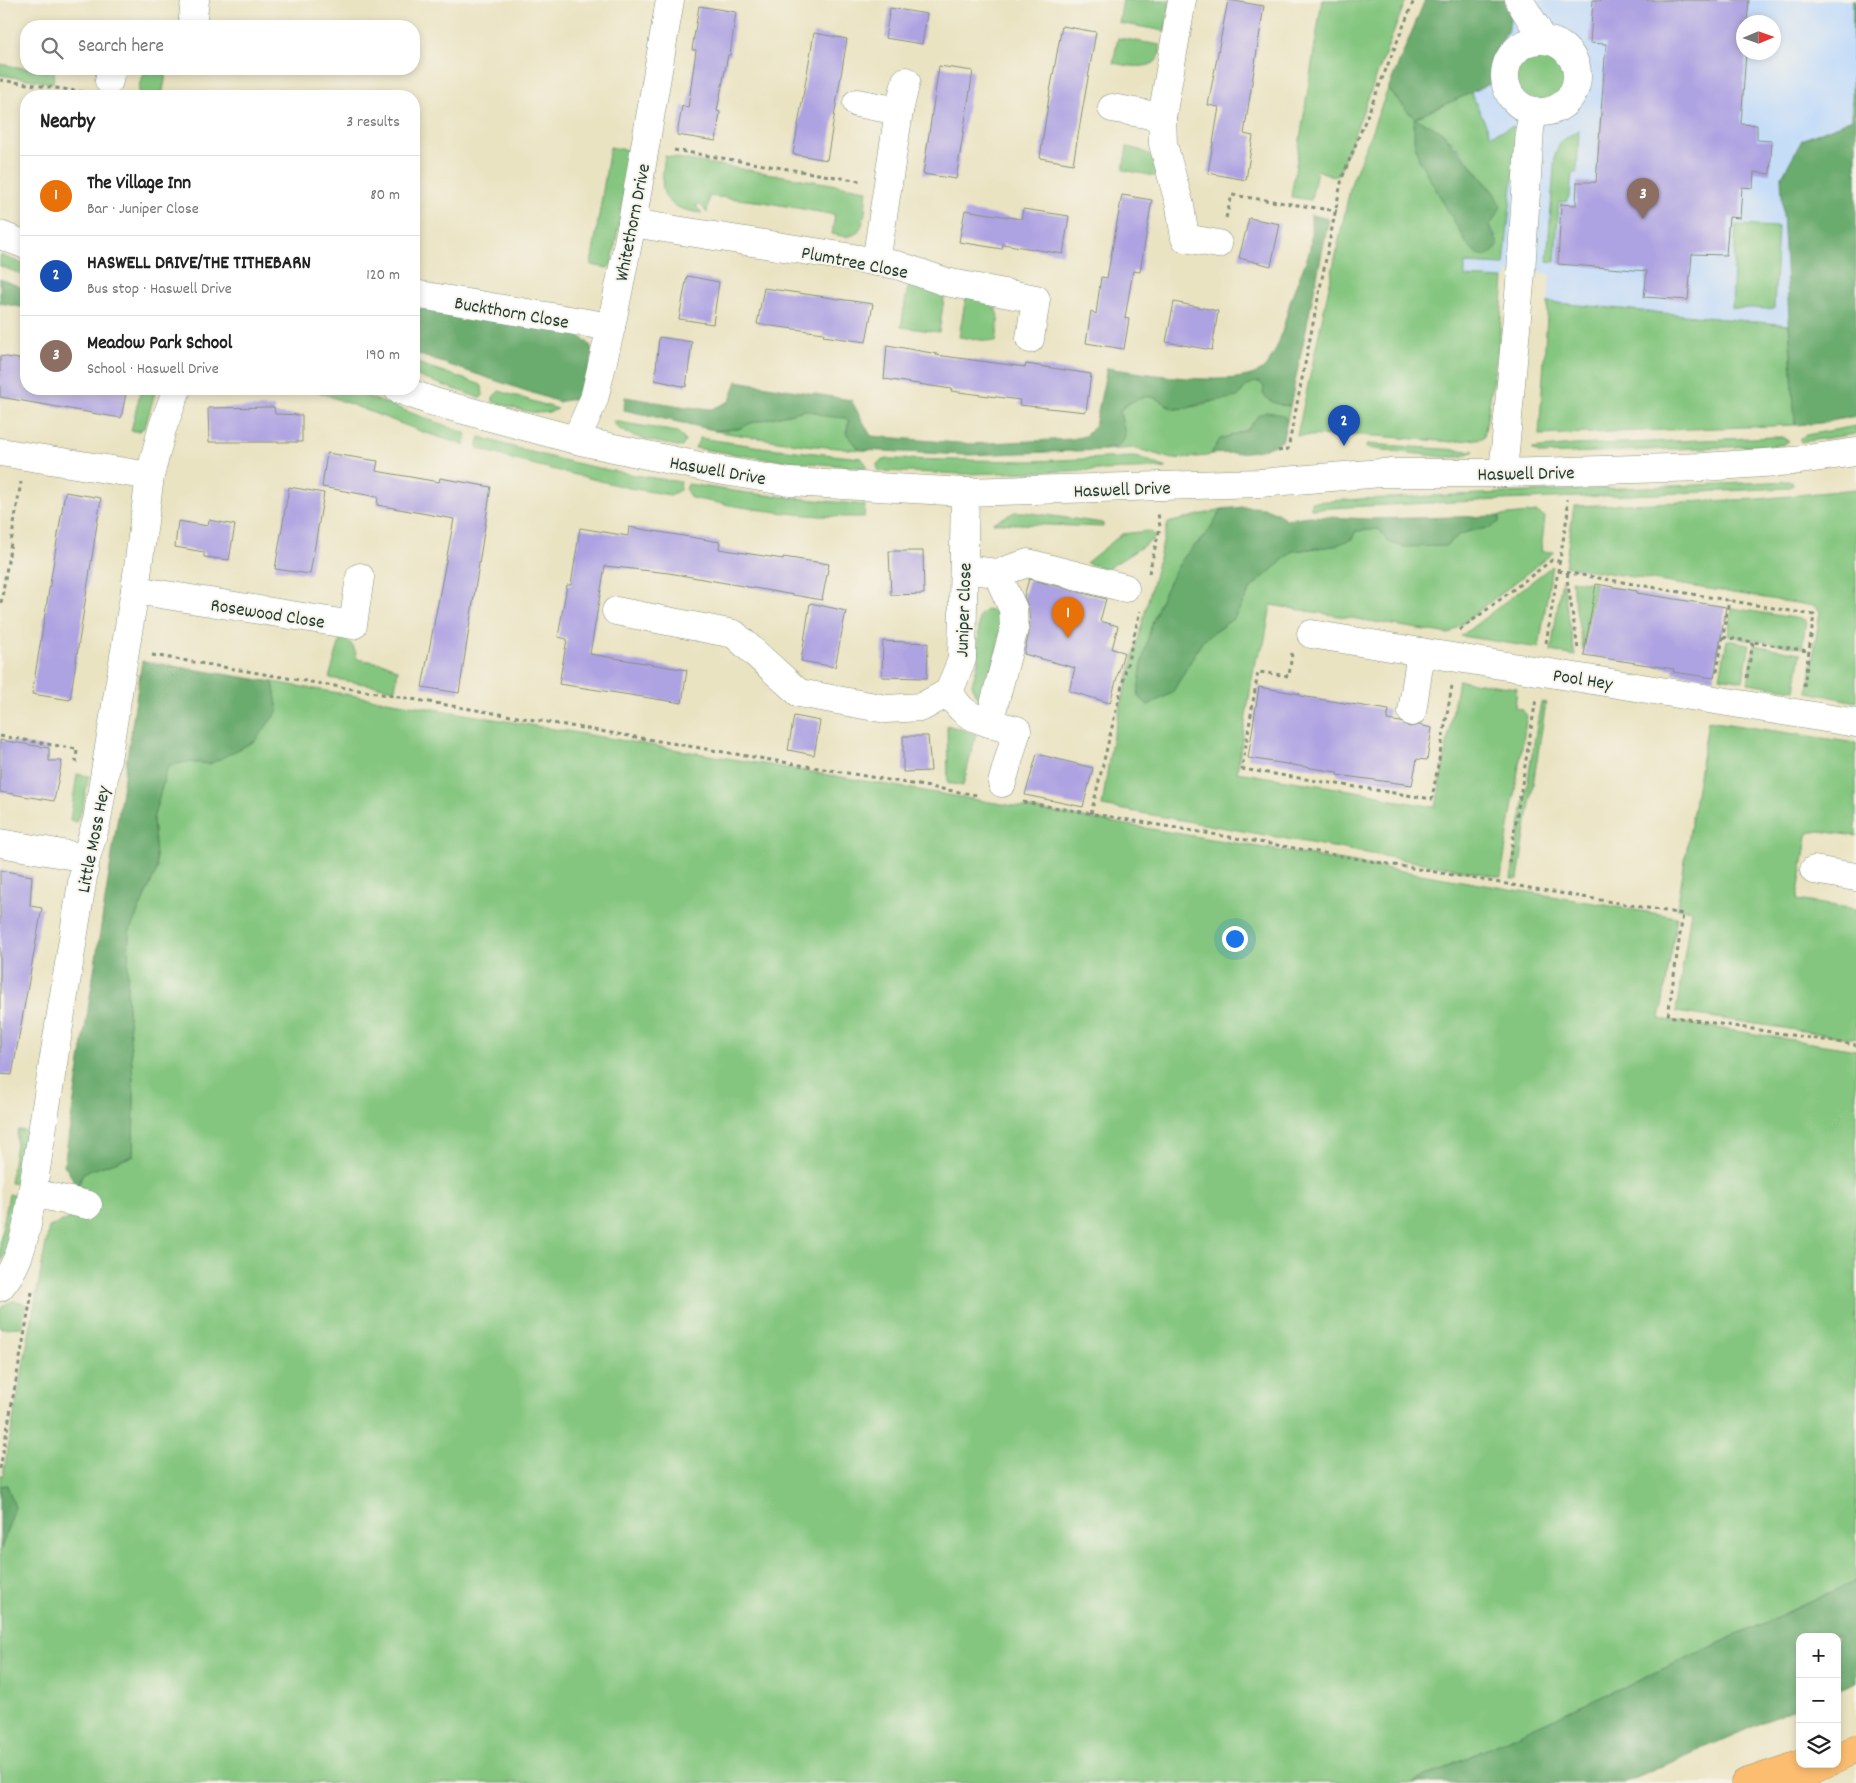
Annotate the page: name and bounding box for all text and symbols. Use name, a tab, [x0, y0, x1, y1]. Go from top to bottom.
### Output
north arrow	[1736, 15, 1781, 60]
search box	[20, 20, 420, 75]
icon: search	[38, 34, 66, 62]
text: Search here	[78, 34, 164, 61]
text: Nearby	[40, 108, 95, 138]
text: 3 results	[346, 111, 400, 134]
street label: Whitethorn Drive	[610, 161, 659, 284]
text: The Village Inn	[87, 171, 191, 198]
pin: 3	[1627, 178, 1659, 219]
text: 1	[54, 184, 58, 207]
text: 80 m	[370, 184, 400, 207]
text: Bar · Juniper Close	[87, 198, 199, 221]
street label: Plumtree Close	[799, 241, 910, 288]
text: HASWELL DRIVE/THE TITHEBARN	[87, 251, 311, 278]
text: 2	[53, 264, 60, 287]
text: 120 m	[366, 264, 400, 287]
text: Bus stop · Haswell Drive	[87, 278, 232, 301]
street label: Buckthorn Close	[452, 291, 571, 338]
text: Meadow Park School	[87, 331, 232, 358]
text: 3	[52, 344, 60, 367]
text: 190 m	[366, 344, 400, 367]
text: School · Haswell Drive	[87, 358, 219, 381]
pin: 2	[1328, 405, 1360, 446]
street label: Haswell Drive	[667, 451, 768, 494]
street label: Haswell Drive	[1477, 461, 1575, 490]
street label: Haswell Drive	[1073, 476, 1171, 507]
street label: Juniper Close	[950, 562, 981, 658]
street label: Rosewood Close	[208, 593, 326, 638]
pin: 1	[1052, 597, 1084, 638]
street label: Pool Hey	[1551, 663, 1615, 700]
street label: Little Moss Hey	[72, 784, 119, 895]
your location	[1222, 926, 1248, 952]
map controls	[1796, 1633, 1841, 1768]
button: +	[1796, 1633, 1841, 1678]
button: −	[1796, 1678, 1841, 1723]
button: layers	[1796, 1723, 1841, 1768]

